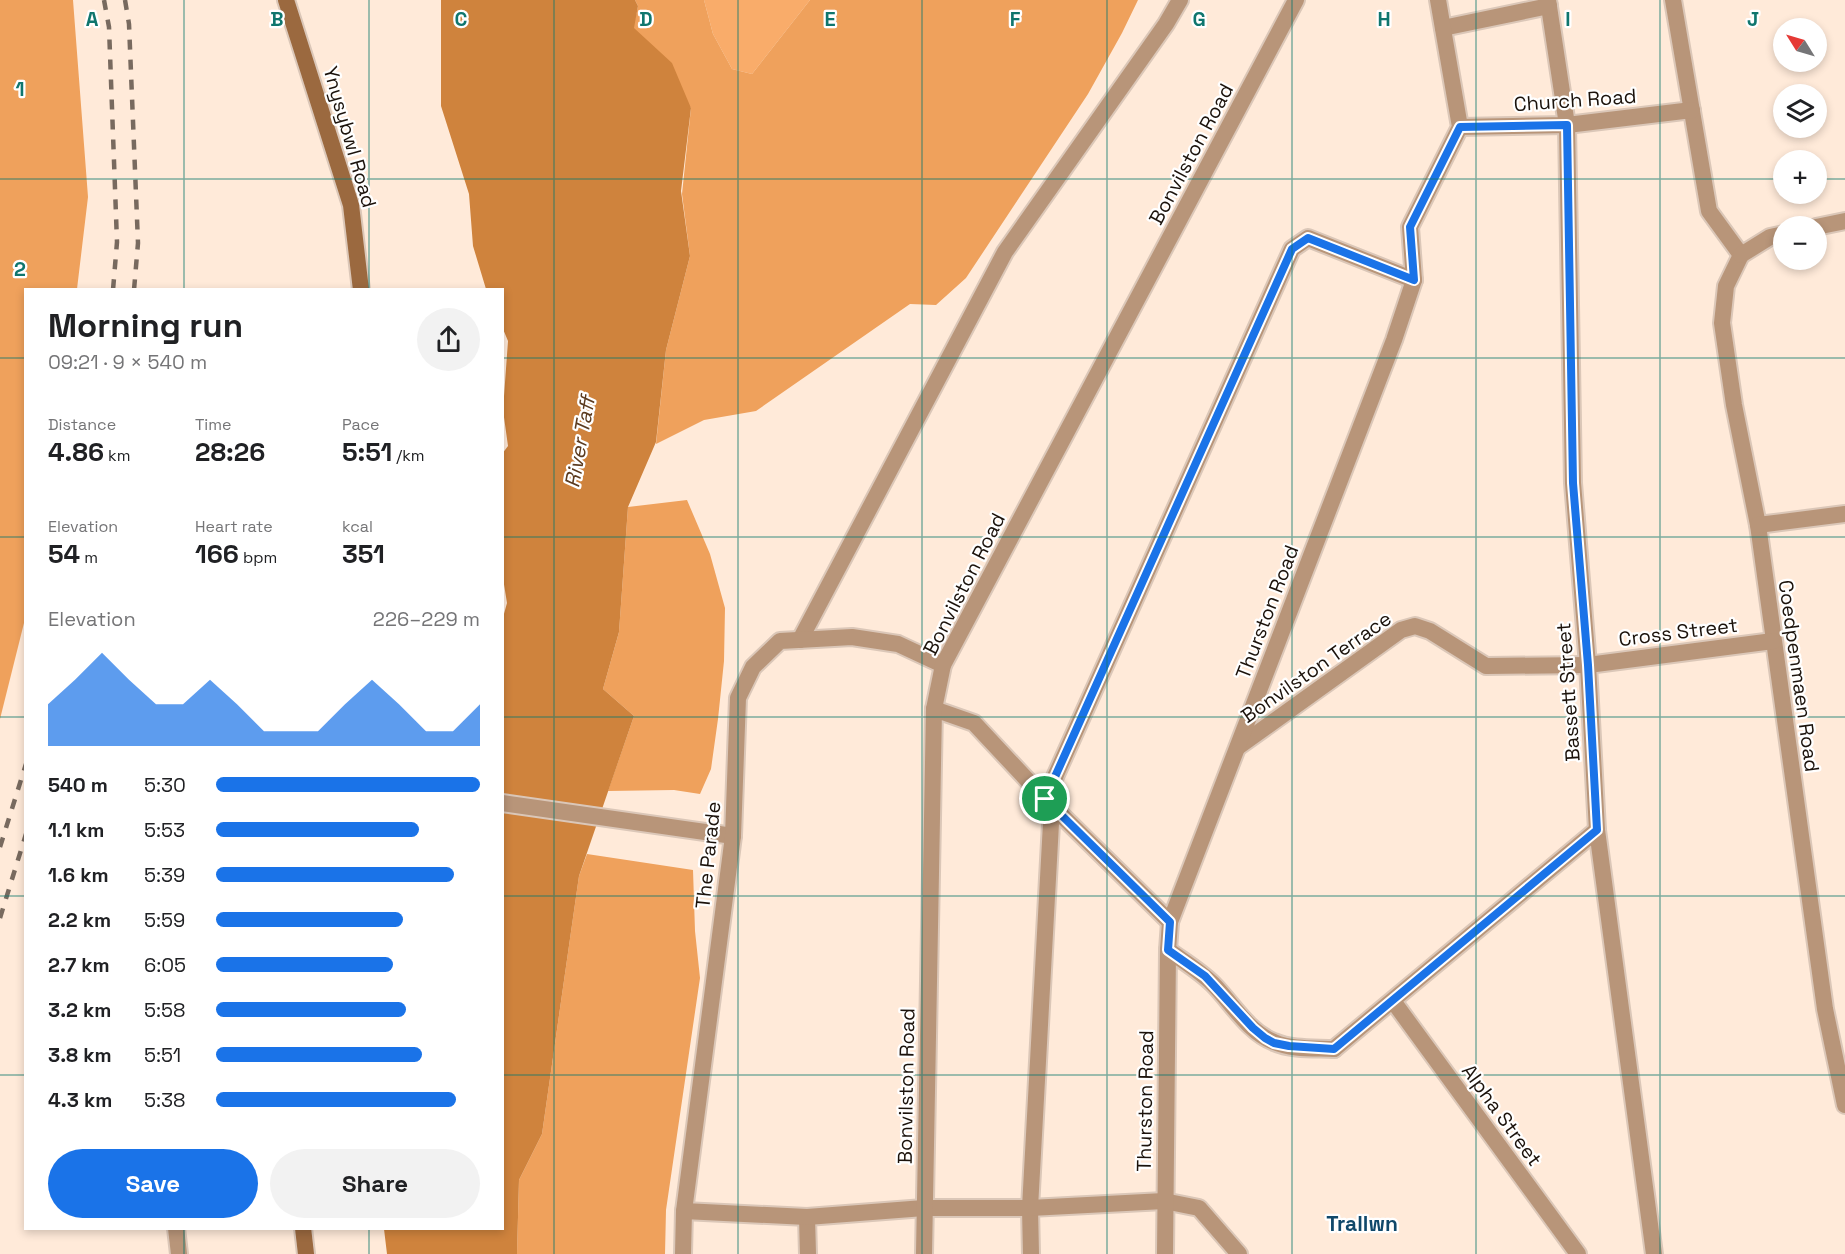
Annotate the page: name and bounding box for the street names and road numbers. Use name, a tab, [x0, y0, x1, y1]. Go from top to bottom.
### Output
street label: Ynysybwl Road	[317, 63, 383, 211]
street label: Bonvilston Road	[1143, 79, 1239, 229]
street label: Church Road	[1513, 83, 1637, 117]
street label: Bonvilston Road	[917, 509, 1011, 659]
street label: Thurston Road	[1230, 541, 1304, 683]
street label: Coedpenmaen Road	[1773, 578, 1825, 774]
street label: Bonvilston Terrace	[1236, 605, 1396, 729]
street label: Cross Street	[1617, 612, 1739, 652]
street label: Bassett Street	[1550, 622, 1586, 762]
street label: The Parade	[689, 800, 727, 910]
street label: Bonvilston Road	[892, 1008, 920, 1164]
street label: Thurston Road	[1131, 1030, 1159, 1172]
street label: Alpha Street	[1456, 1059, 1548, 1171]

